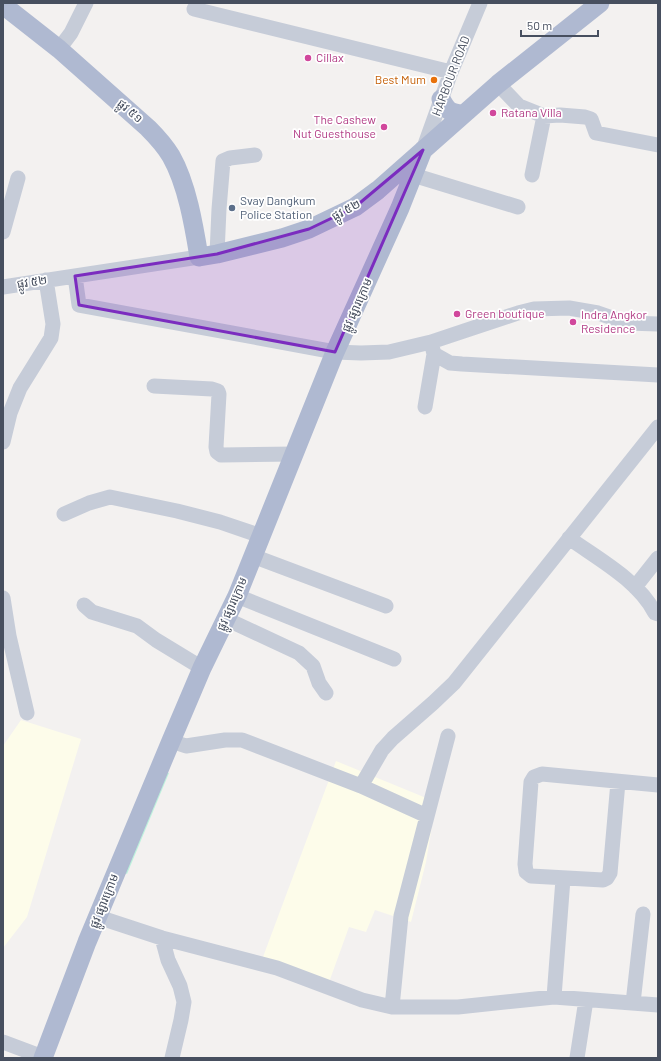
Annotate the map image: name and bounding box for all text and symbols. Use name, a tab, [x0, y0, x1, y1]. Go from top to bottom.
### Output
scale bar	[521, 12, 598, 38]
text: 50 m	[527, 18, 552, 32]
street label: HARBOUR ROAD	[428, 34, 472, 118]
place label: Cillax	[316, 50, 344, 64]
marker: Cillax	[303, 53, 313, 63]
place label: Best Mum	[375, 72, 426, 86]
marker: Best Mum	[429, 75, 439, 85]
street label: ផ្លូវ ៥១	[112, 95, 146, 129]
place label: Ratana Villa	[501, 105, 562, 119]
marker: Ratana Villa	[488, 108, 498, 118]
place label: The Cashew Nut Guesthouse	[293, 112, 376, 140]
marker: The Cashew Nut Guesthouse	[379, 122, 389, 132]
place label: Svay Dangkum Police Station	[240, 193, 315, 221]
street label: ផ្លូវ ៥២	[329, 196, 364, 227]
marker: Svay Dangkum Police Station	[227, 203, 237, 213]
street label: ផ្លូវ ៥២	[16, 272, 49, 295]
street label: ផ្លូវ ផ្សារក្រោម	[338, 275, 378, 336]
place label: Green boutique	[465, 306, 545, 320]
place label: Indra Angkor Residence	[581, 307, 647, 335]
marker: Green boutique	[452, 309, 462, 319]
marker: Indra Angkor Residence	[568, 317, 578, 327]
street label: ផ្លូវ ផ្សារក្រោម	[213, 574, 253, 635]
street label: ផ្លូវ ផ្សារក្រោម	[86, 871, 125, 932]

